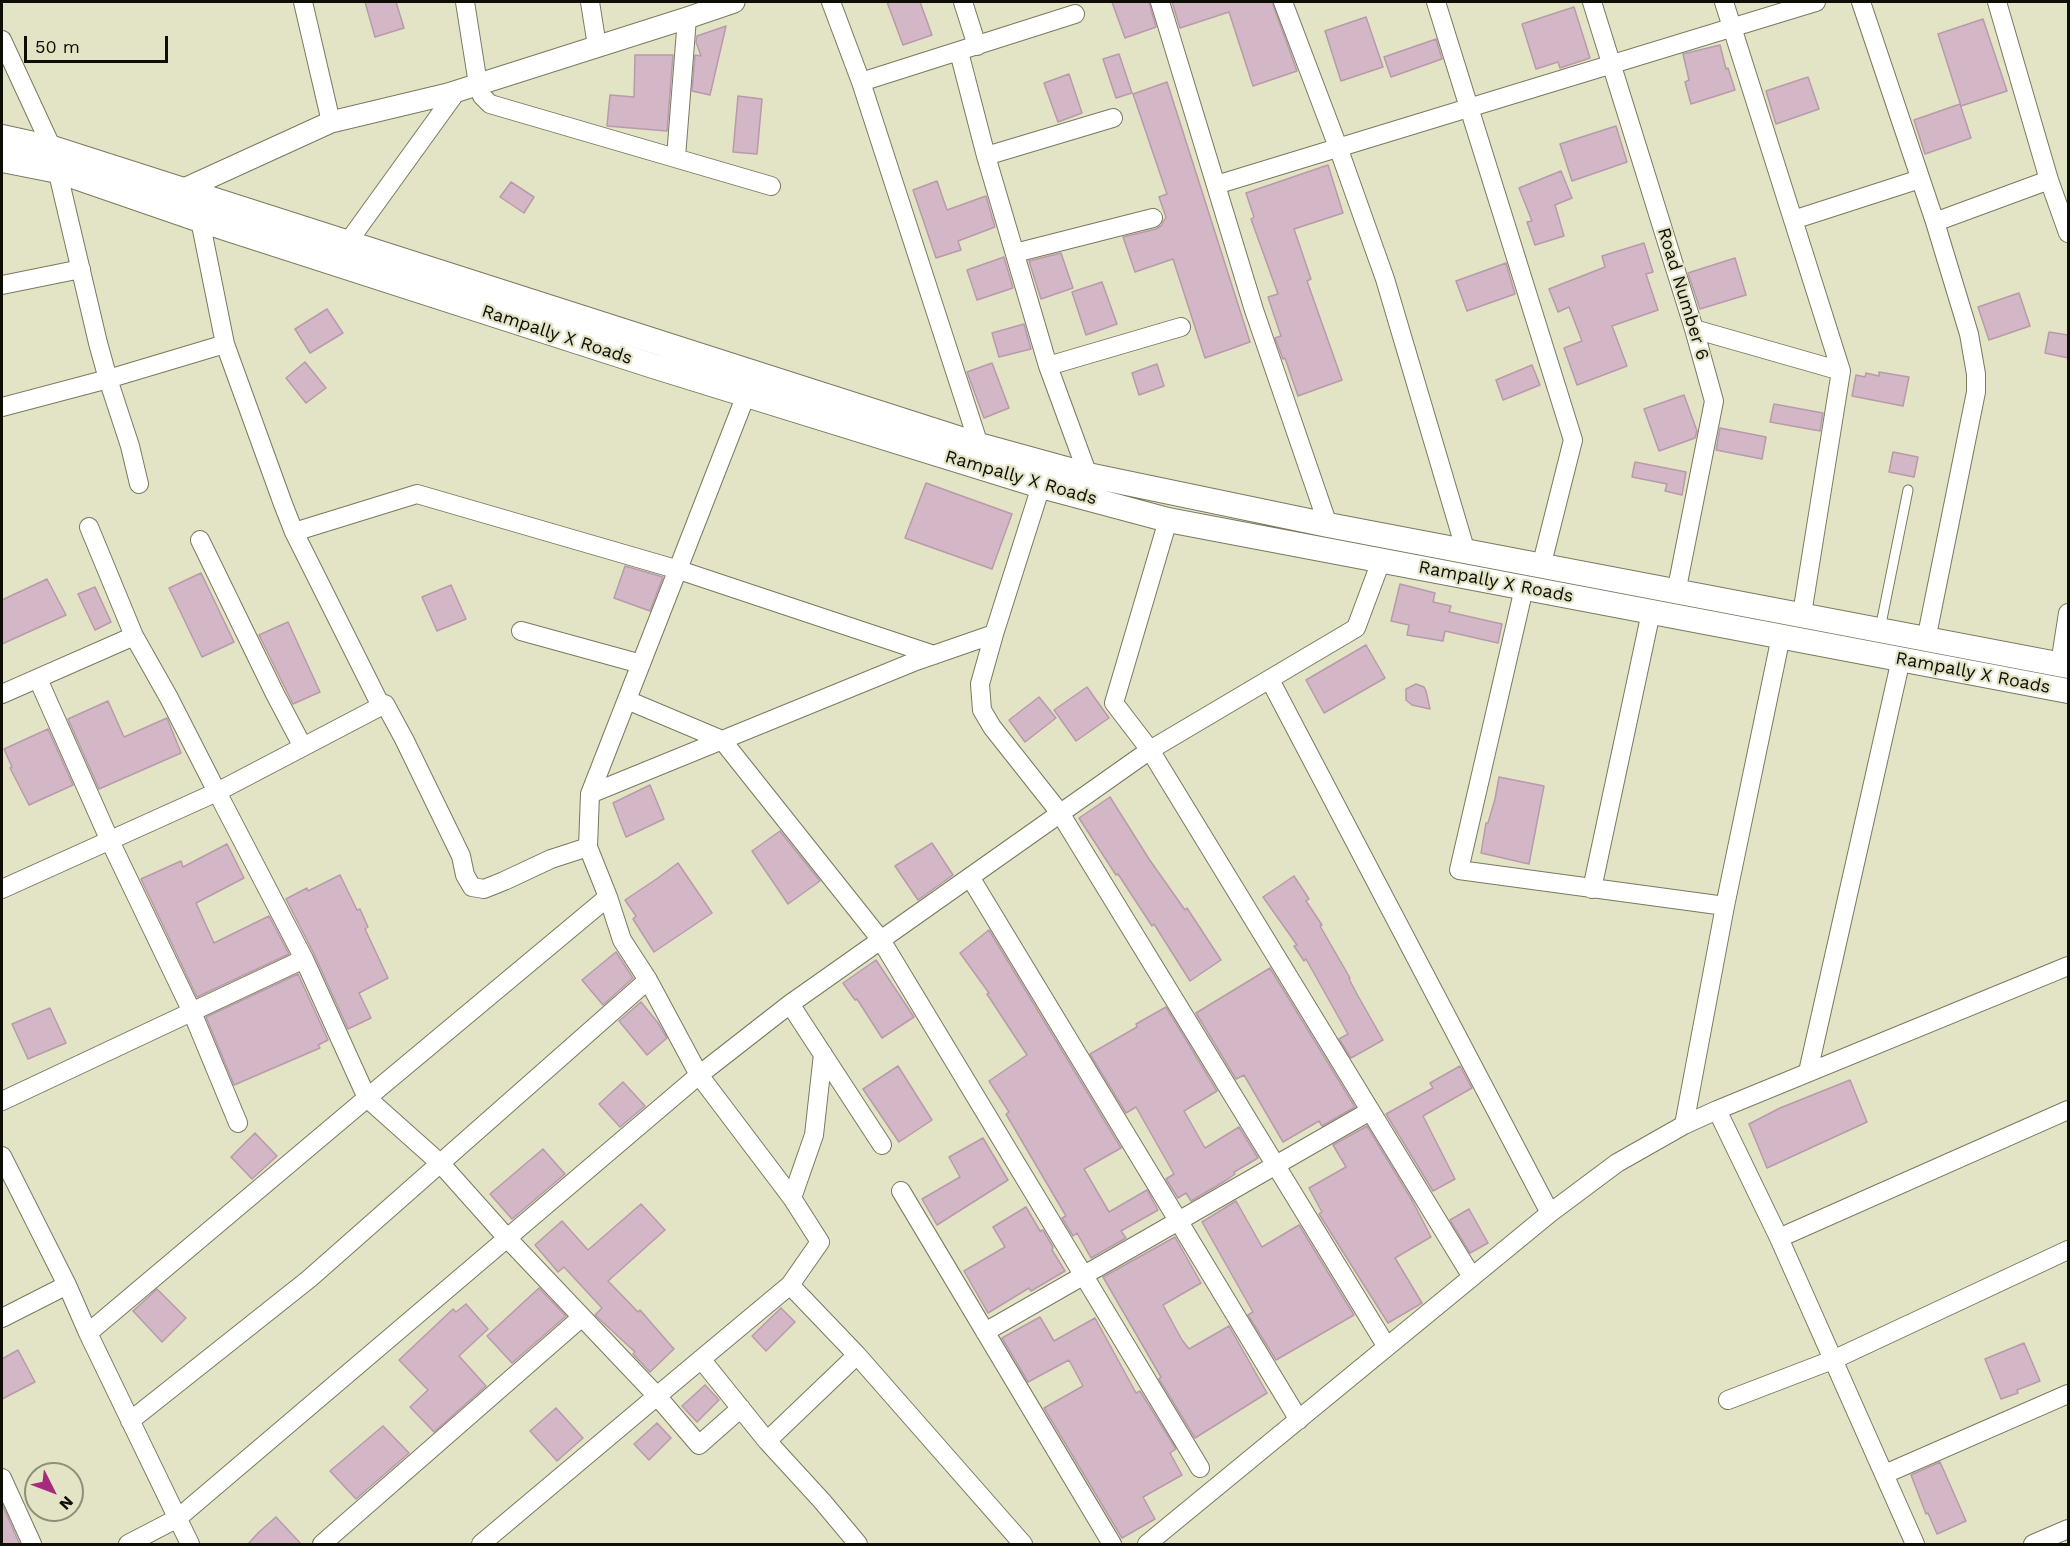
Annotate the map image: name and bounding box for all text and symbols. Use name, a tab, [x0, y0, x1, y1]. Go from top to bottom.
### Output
scale bar	[27, 24, 171, 62]
text: 50 m	[35, 36, 80, 57]
street label: Road Number 6	[1653, 225, 1713, 363]
street label: Rampally X Roads	[479, 300, 635, 370]
street label: Rampally X Roads	[942, 446, 1100, 510]
street label: Rampally X Roads	[1417, 556, 1575, 608]
street label: Rampally X Roads	[1894, 647, 2052, 699]
north arrow	[24, 1462, 84, 1522]
text: N	[55, 1492, 77, 1514]

